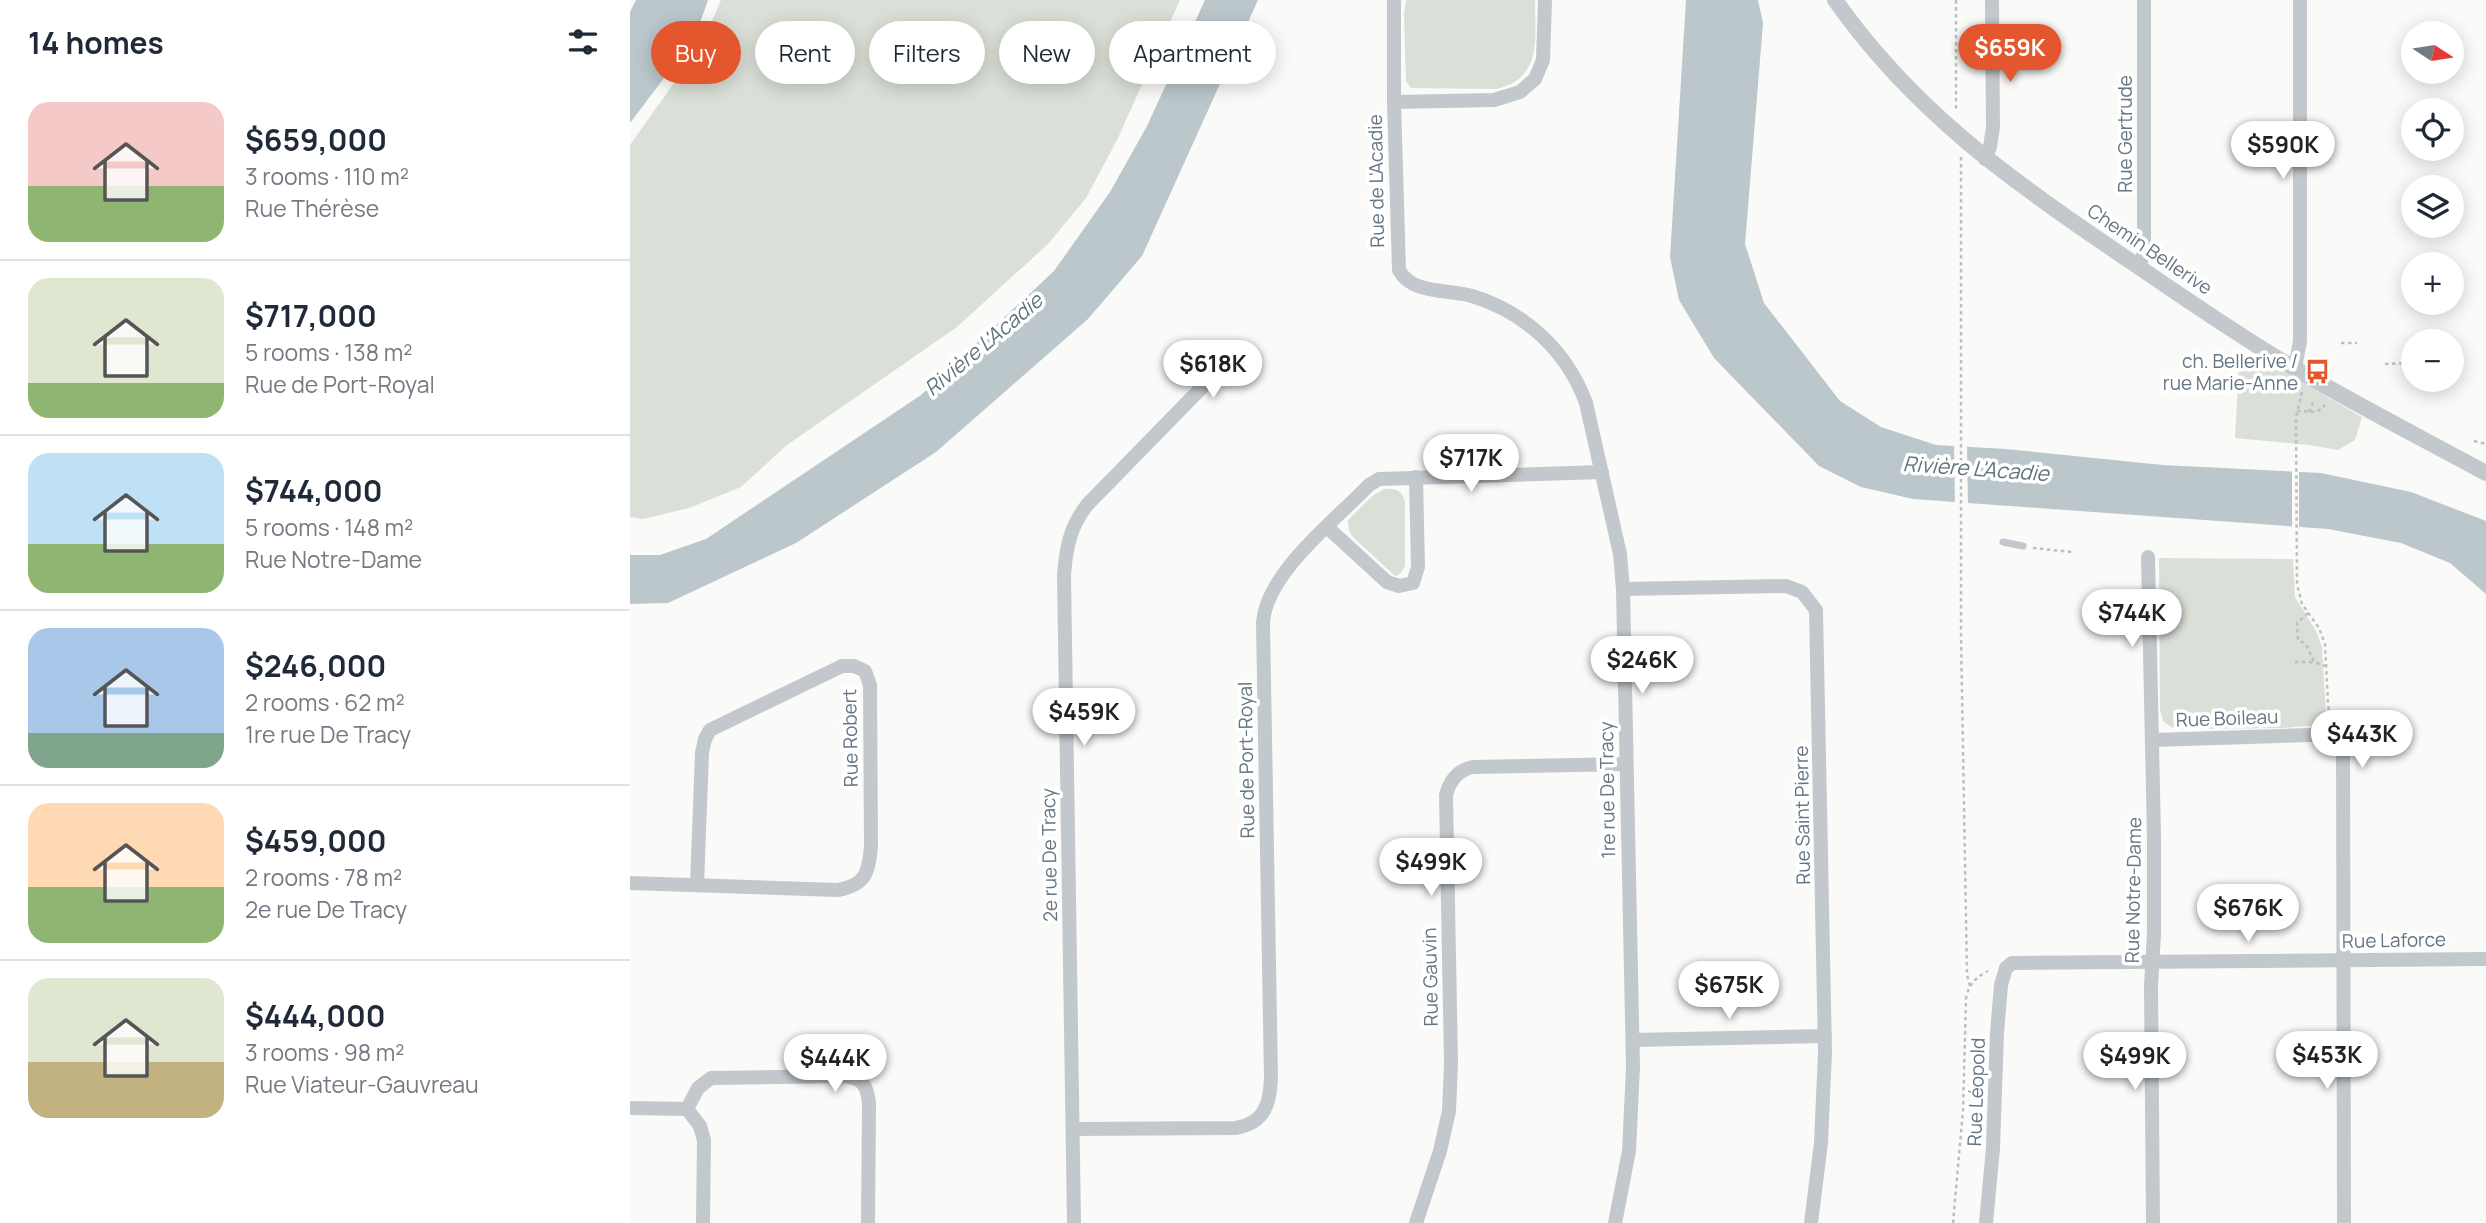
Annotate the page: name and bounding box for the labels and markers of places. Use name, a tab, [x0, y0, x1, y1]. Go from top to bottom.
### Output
pin: $659K	[1961, 24, 2059, 84]
pin: $590K	[2234, 122, 2332, 181]
pin: $618K	[1164, 340, 1262, 400]
place label: ch. Bellerive / rue Marie-Anne	[2163, 348, 2298, 396]
bus stop icon: ch. Bellerive / rue Marie-Anne	[2304, 358, 2332, 386]
pin: $717K	[1422, 434, 1520, 494]
pin: $744K	[2083, 590, 2181, 649]
pin: $246K	[1593, 636, 1691, 696]
pin: $459K	[1035, 688, 1133, 748]
pin: $443K	[2313, 710, 2411, 770]
pin: $499K	[1382, 838, 1480, 898]
pin: $676K	[2199, 884, 2297, 944]
pin: $675K	[1680, 962, 1778, 1021]
pin: $499K	[2086, 1032, 2184, 1092]
pin: $453K	[2278, 1032, 2376, 1091]
pin: $444K	[786, 1034, 884, 1094]

